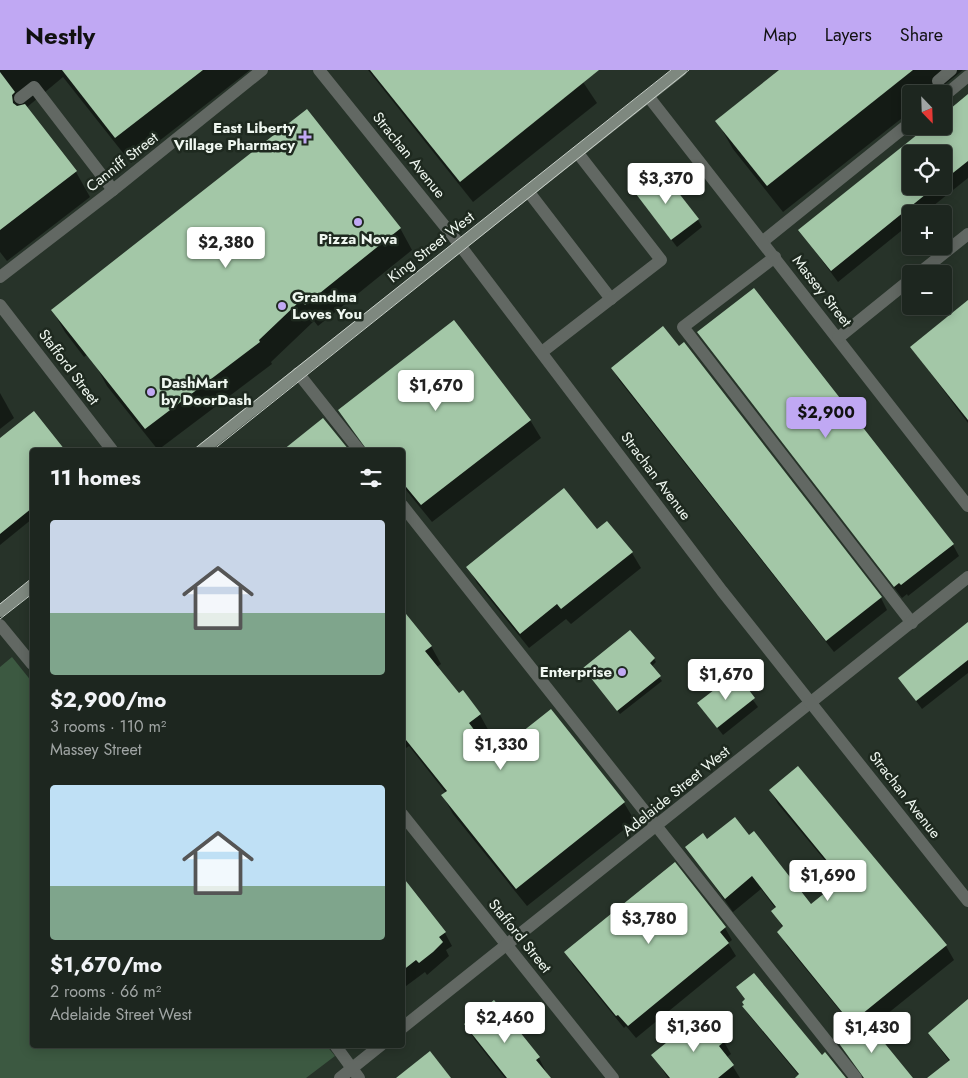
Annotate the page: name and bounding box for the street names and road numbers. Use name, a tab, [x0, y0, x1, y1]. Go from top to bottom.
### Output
street label: Strachan Avenue	[367, 107, 451, 203]
street label: Canniff Street	[81, 127, 163, 197]
street label: King Street West	[383, 206, 479, 288]
street label: Massey Street	[787, 250, 857, 332]
street label: Stafford Street	[33, 325, 105, 410]
street label: Strachan Avenue	[615, 427, 697, 525]
street label: Adelaide Street West	[617, 740, 735, 841]
street label: Strachan Avenue	[864, 747, 946, 844]
street label: Stafford Street	[483, 894, 557, 978]

